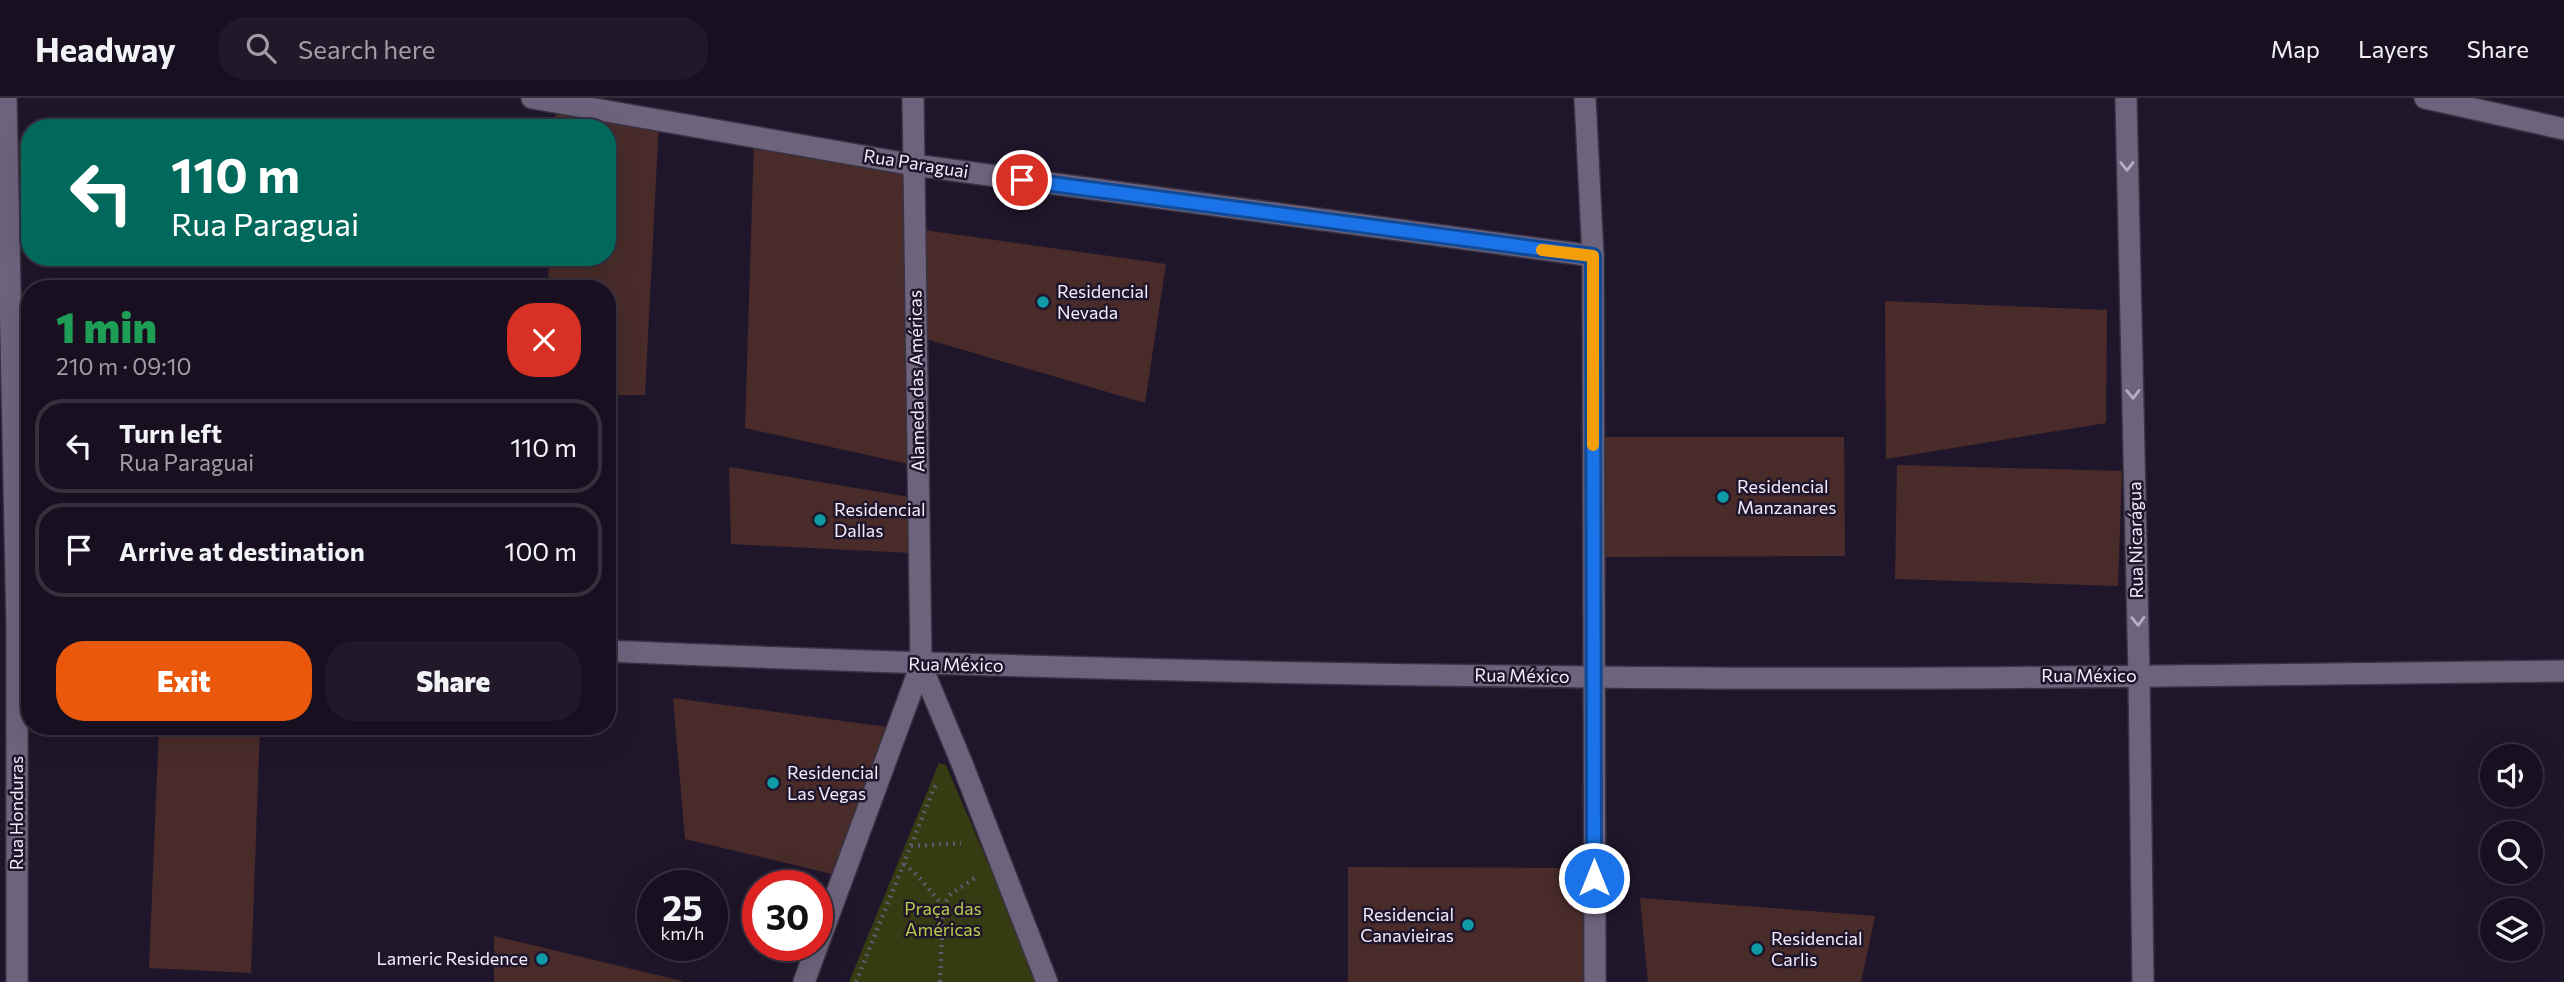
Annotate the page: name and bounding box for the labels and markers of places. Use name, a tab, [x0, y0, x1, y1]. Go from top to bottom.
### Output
pin	[992, 150, 1052, 210]
place label: Residencial Nevada	[1057, 280, 1149, 323]
marker: Residencial Nevada	[1035, 294, 1051, 310]
place label: Residencial Manzanares	[1737, 475, 1836, 518]
marker: Residencial Manzanares	[1715, 489, 1731, 505]
place label: Residencial Dallas	[834, 498, 926, 541]
marker: Residencial Dallas	[812, 512, 828, 528]
place label: Residencial Las Vegas	[787, 761, 879, 804]
marker: Residencial Las Vegas	[765, 775, 781, 791]
place label: Residencial Canavieiras	[1360, 903, 1454, 946]
marker: Residencial Canavieiras	[1460, 917, 1476, 933]
place label: Residencial Carlis	[1771, 927, 1863, 970]
marker: Residencial Carlis	[1749, 941, 1765, 957]
place label: Lameric Residence	[377, 947, 528, 969]
marker: Lameric Residence	[534, 951, 550, 967]

